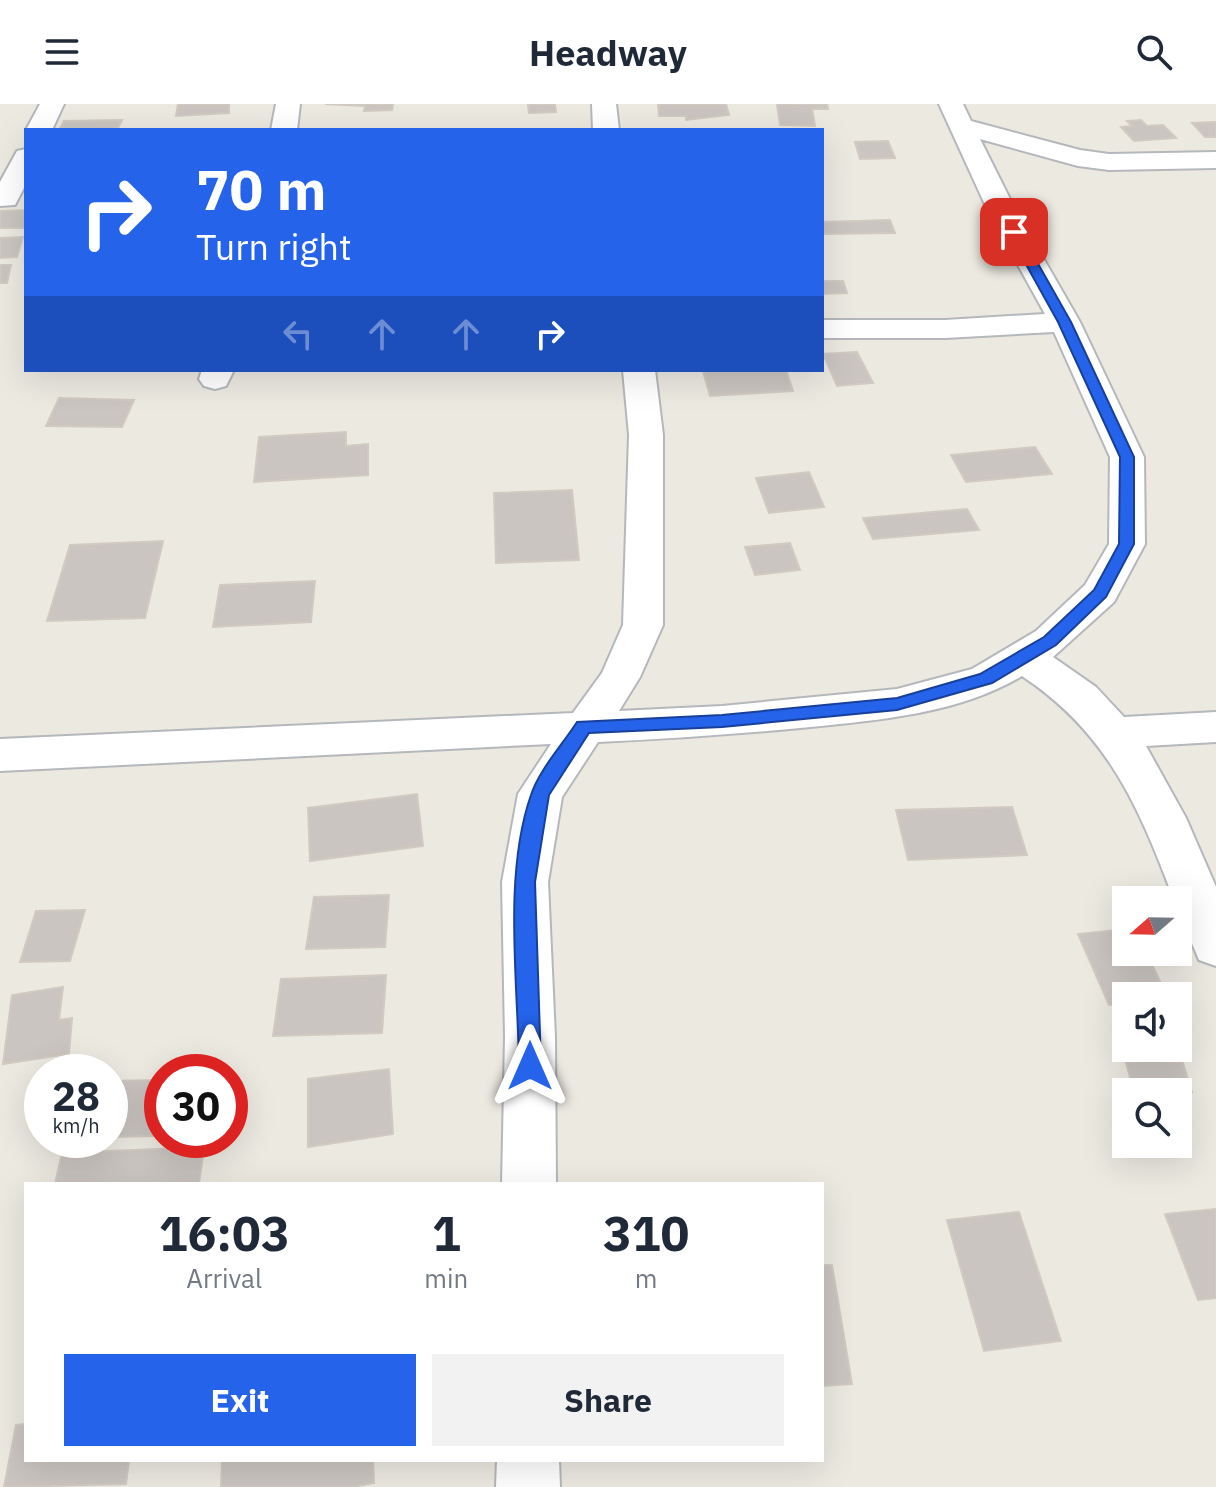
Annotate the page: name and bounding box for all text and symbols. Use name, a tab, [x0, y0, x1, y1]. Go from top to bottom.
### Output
text: Headway	[529, 29, 687, 76]
icon: menu	[40, 30, 84, 74]
icon: search	[1132, 30, 1176, 74]
text: 70 m	[196, 153, 326, 225]
icon: right	[64, 160, 168, 264]
pin	[980, 198, 1048, 266]
icon: arrive	[992, 210, 1036, 254]
text: Turn right	[196, 223, 352, 270]
icon: left	[276, 312, 320, 356]
icon: ahead	[360, 312, 404, 356]
icon: ahead	[444, 312, 488, 356]
icon: right	[528, 312, 572, 356]
north arrow	[1112, 886, 1192, 966]
map controls	[1112, 886, 1192, 1158]
button: sound	[1112, 982, 1192, 1062]
position arrow	[488, 1024, 572, 1108]
speed limit sign: 30	[144, 1054, 248, 1158]
text: 28	[52, 1070, 100, 1122]
button: search	[1112, 1078, 1192, 1158]
text: km/h	[52, 1112, 100, 1139]
text: 16:03	[159, 1202, 290, 1264]
text: 1	[432, 1202, 461, 1264]
text: 310	[603, 1202, 689, 1264]
text: Arrival	[186, 1261, 262, 1295]
text: min	[424, 1261, 468, 1295]
text: m	[635, 1261, 657, 1295]
button: Exit	[64, 1354, 416, 1446]
button: Share	[432, 1354, 784, 1446]

